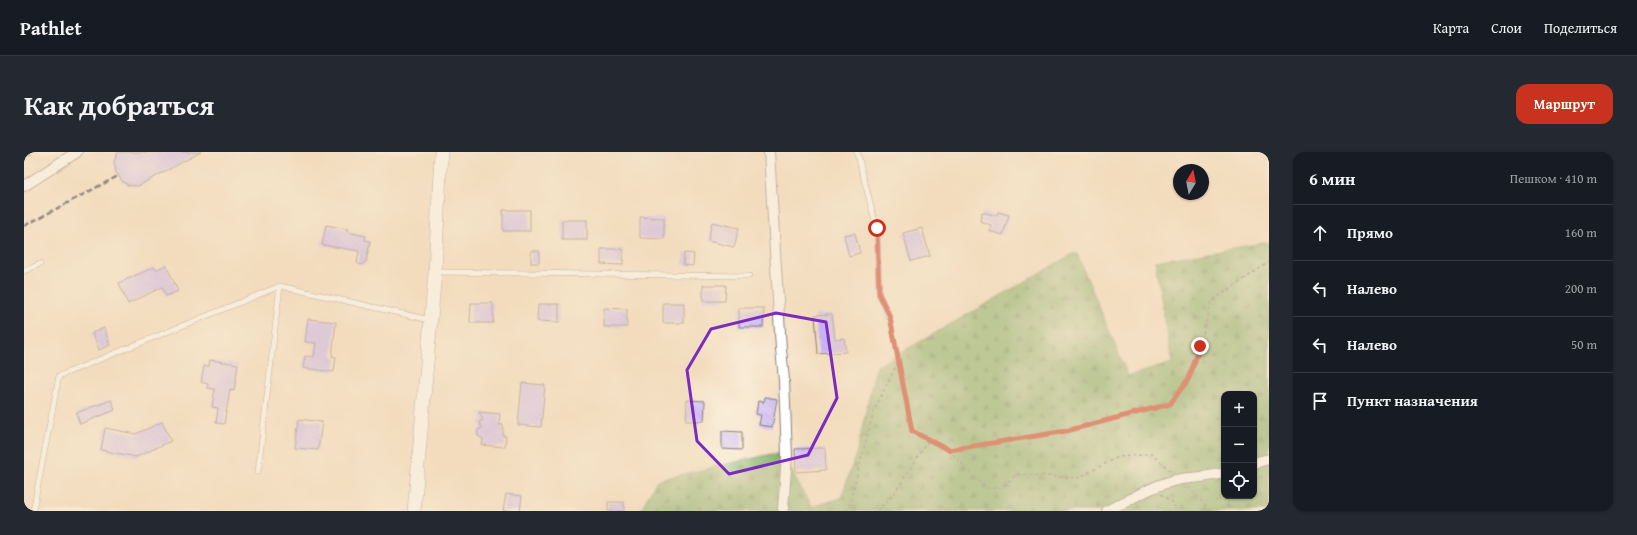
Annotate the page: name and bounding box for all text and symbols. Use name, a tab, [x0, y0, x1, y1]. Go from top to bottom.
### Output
text: Pathlet	[20, 14, 82, 42]
text: Карта	[1433, 18, 1469, 38]
text: Слои	[1491, 18, 1522, 38]
text: Поделиться	[1544, 18, 1617, 38]
text: Как добраться	[24, 84, 214, 125]
button: Маршрут	[1516, 84, 1613, 124]
north arrow	[1173, 164, 1209, 200]
text: 6 мин	[1309, 166, 1355, 191]
text: Пешком · 410 m	[1510, 169, 1597, 188]
route start	[868, 219, 886, 237]
icon: ahead	[1309, 222, 1331, 244]
text: Прямо	[1347, 222, 1393, 243]
text: 160 m	[1565, 223, 1597, 242]
icon: left	[1309, 278, 1331, 300]
text: Налево	[1347, 278, 1397, 299]
text: 200 m	[1565, 279, 1597, 298]
icon: left	[1309, 334, 1331, 356]
text: Налево	[1347, 334, 1397, 355]
text: 50 m	[1571, 335, 1597, 354]
route end	[1191, 337, 1209, 355]
icon: arrive	[1309, 390, 1331, 412]
text: Пункт назначения	[1347, 390, 1478, 411]
map controls	[1221, 391, 1257, 499]
button: +	[1221, 391, 1257, 427]
button: −	[1221, 427, 1257, 463]
button: locate	[1221, 463, 1257, 499]

